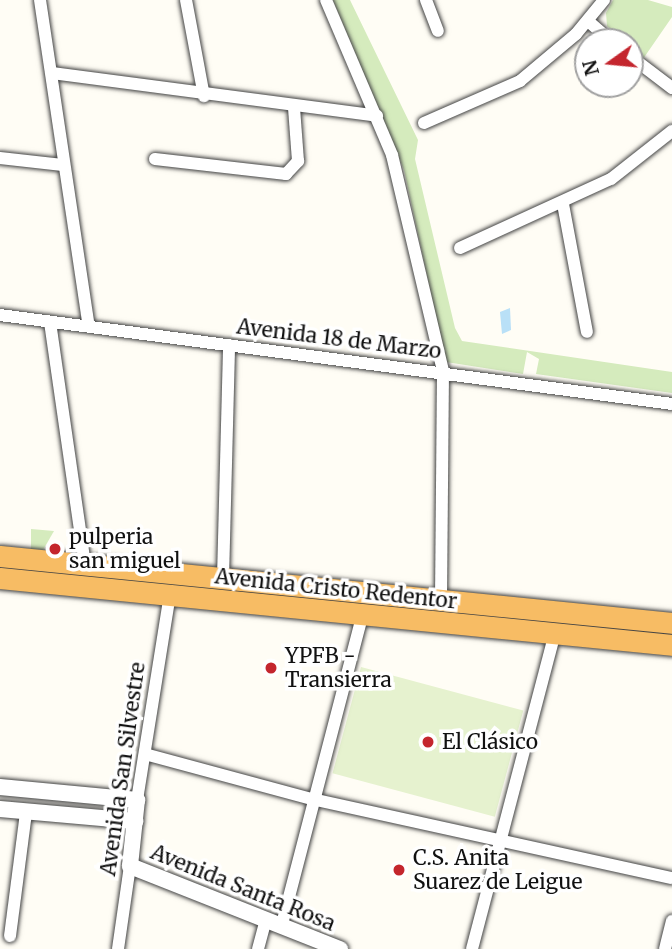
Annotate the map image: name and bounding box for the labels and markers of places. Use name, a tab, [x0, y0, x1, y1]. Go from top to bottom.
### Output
place label: pulperia san miguel	[69, 524, 181, 574]
marker: pulperia san miguel	[47, 541, 63, 557]
place label: YPFB - Transierra	[285, 643, 392, 693]
marker: YPFB - Transierra	[263, 660, 279, 676]
place label: El Clásico	[442, 729, 538, 755]
marker: El Clásico	[420, 734, 436, 750]
place label: C.S. Anita Suarez de Leigue	[413, 845, 582, 895]
marker: C.S. Anita Suarez de Leigue	[391, 862, 407, 878]

